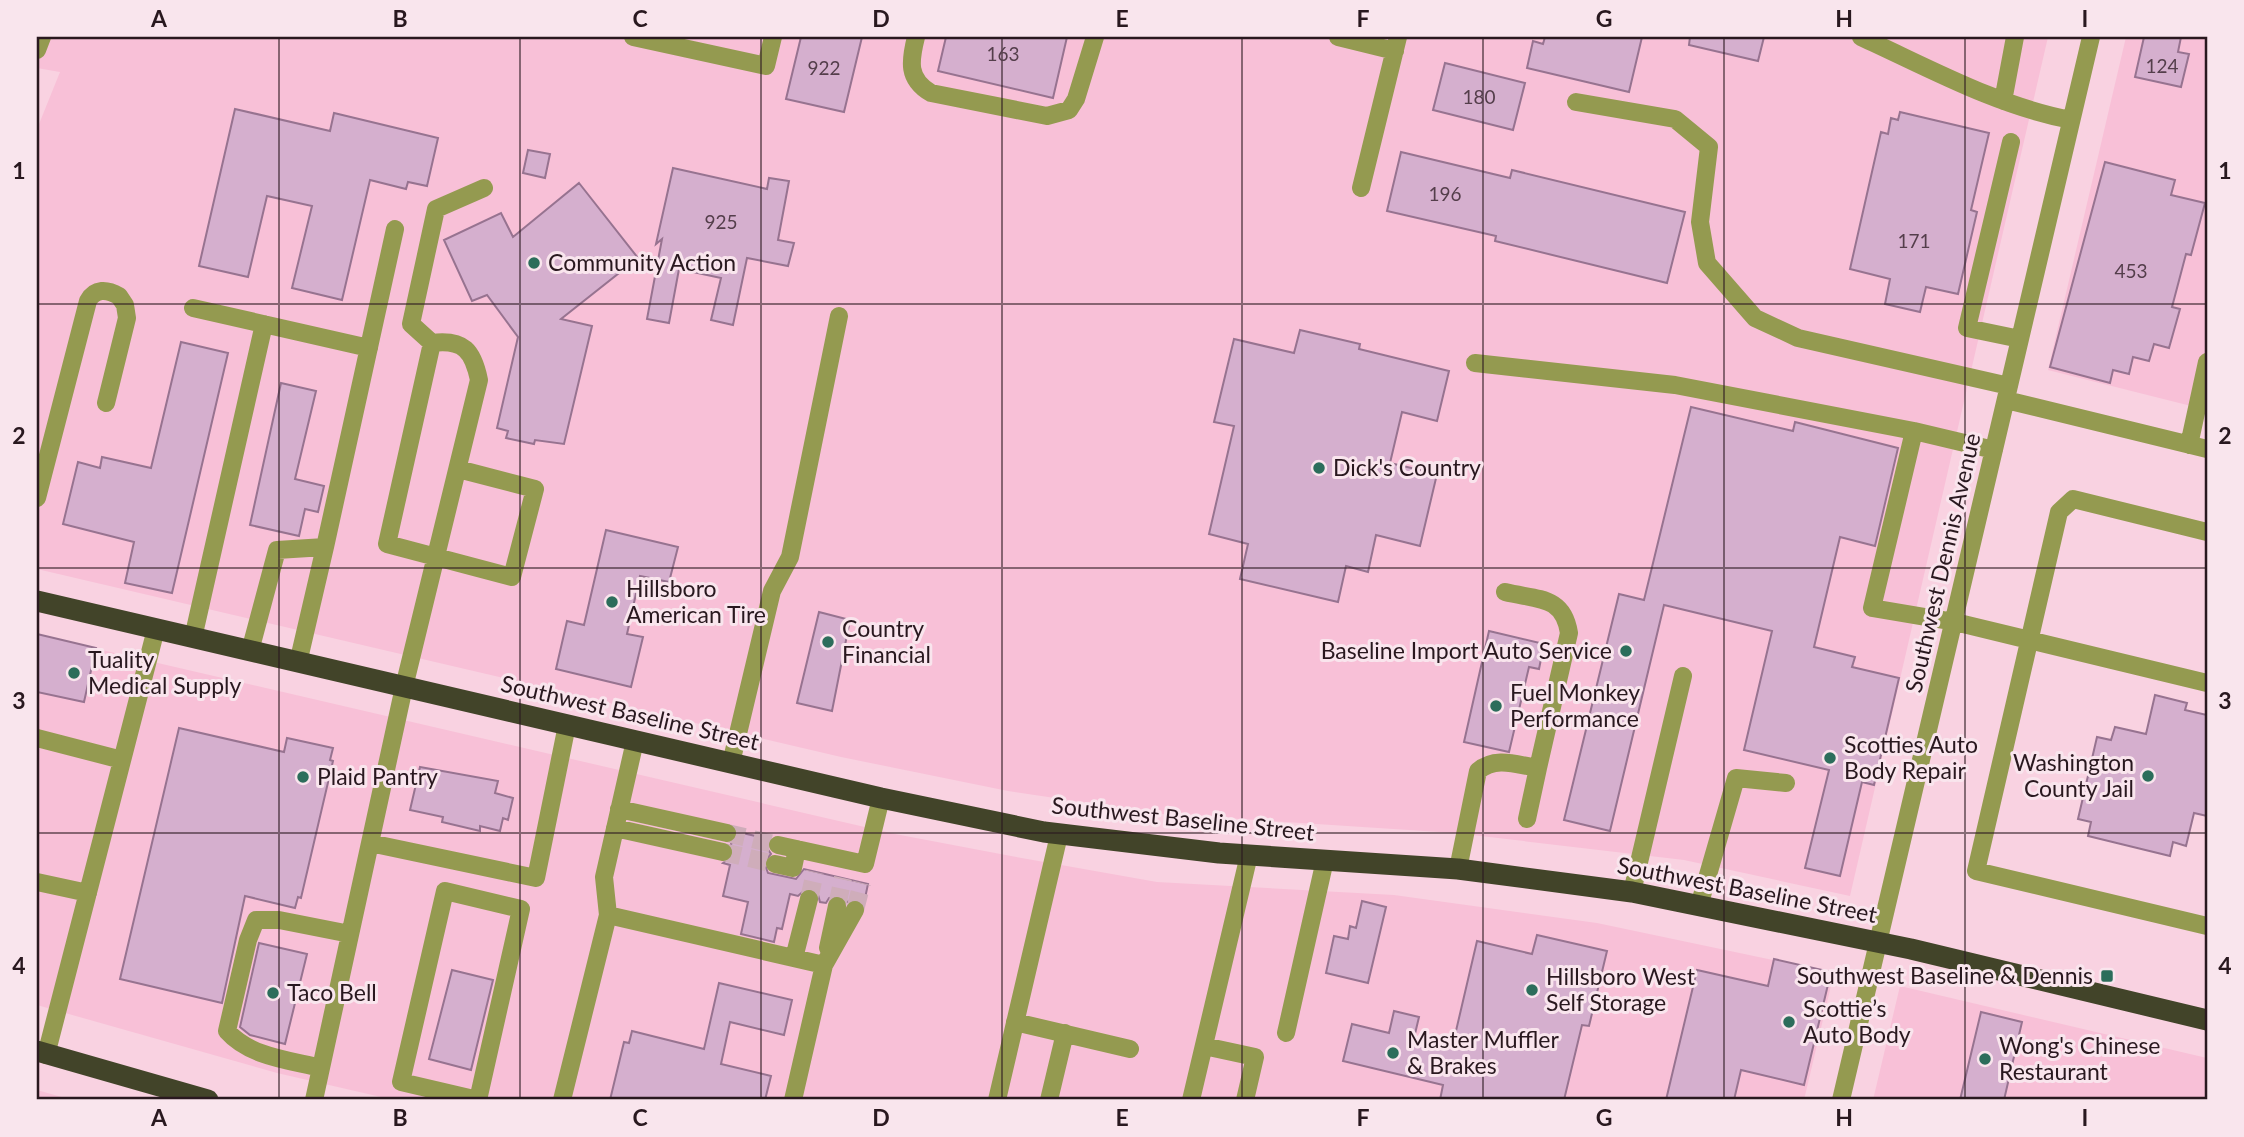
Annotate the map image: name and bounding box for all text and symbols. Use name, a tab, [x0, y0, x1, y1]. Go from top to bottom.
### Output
text: A	[150, 4, 168, 32]
text: B	[392, 4, 408, 32]
text: C	[632, 4, 648, 32]
text: D	[872, 4, 890, 32]
text: E	[1115, 4, 1129, 32]
text: F	[1356, 4, 1370, 32]
text: G	[1596, 4, 1612, 32]
text: H	[1835, 4, 1853, 32]
text: I	[2082, 4, 2088, 32]
house number: 163	[986, 42, 1020, 65]
house number: 124	[2145, 54, 2179, 77]
house number: 922	[807, 56, 841, 79]
house number: 180	[1462, 85, 1496, 108]
text: 1	[12, 156, 26, 184]
text: 1	[2218, 156, 2232, 184]
house number: 196	[1428, 182, 1462, 205]
house number: 925	[704, 210, 738, 233]
house number: 171	[1897, 229, 1931, 252]
place label: Community Action	[548, 248, 736, 276]
marker: Community Action	[526, 255, 542, 271]
house number: 453	[2114, 259, 2148, 282]
text: 2	[12, 421, 26, 449]
text: 2	[2218, 421, 2232, 449]
street label: Southwest Dennis Avenue	[1899, 430, 1986, 695]
place label: Dick's Country	[1333, 453, 1481, 481]
marker: Dick's Country	[1311, 460, 1327, 476]
place label: Hillsboro American Tire	[626, 574, 766, 628]
marker: Hillsboro American Tire	[604, 594, 620, 610]
place label: Country Financial	[842, 614, 931, 668]
marker: Country Financial	[820, 634, 836, 650]
place label: Baseline Import Auto Service	[1321, 636, 1612, 664]
marker: Baseline Import Auto Service	[1618, 643, 1634, 659]
place label: Tuality Medical Supply	[88, 645, 242, 699]
marker: Tuality Medical Supply	[66, 665, 82, 681]
street label: Southwest Baseline Street	[498, 669, 763, 756]
place label: Fuel Monkey Performance	[1510, 678, 1640, 732]
text: 3	[12, 686, 26, 714]
text: 3	[2218, 686, 2232, 714]
marker: Fuel Monkey Performance	[1488, 698, 1504, 714]
place label: Scotties Auto Body Repair	[1844, 730, 1978, 784]
place label: Washington County Jail	[2013, 748, 2134, 802]
marker: Scotties Auto Body Repair	[1822, 750, 1838, 766]
place label: Plaid Pantry	[317, 762, 438, 790]
marker: Washington County Jail	[2140, 768, 2156, 784]
marker: Plaid Pantry	[295, 769, 311, 785]
street label: Southwest Baseline Street	[1050, 790, 1317, 846]
street label: Southwest Baseline Street	[1615, 850, 1880, 928]
text: 4	[12, 951, 26, 979]
text: 4	[2218, 951, 2232, 979]
place label: Southwest Baseline & Dennis	[1797, 961, 2093, 989]
place label: Hillsboro West Self Storage	[1546, 962, 1696, 1016]
marker: Southwest Baseline & Dennis	[2099, 968, 2115, 984]
place label: Taco Bell	[287, 978, 377, 1006]
marker: Hillsboro West Self Storage	[1524, 982, 1540, 998]
marker: Taco Bell	[265, 985, 281, 1001]
place label: Scottie’s Auto Body	[1803, 994, 1911, 1048]
marker: Scottie’s Auto Body	[1781, 1014, 1797, 1030]
place label: Master Muffler & Brakes	[1407, 1025, 1559, 1079]
place label: Wong's Chinese Restaurant	[1999, 1031, 2161, 1085]
marker: Master Muffler & Brakes	[1385, 1045, 1401, 1061]
marker: Wong's Chinese Restaurant	[1977, 1051, 1993, 1067]
text: A	[150, 1103, 168, 1131]
text: B	[392, 1103, 408, 1131]
text: C	[632, 1103, 648, 1131]
text: D	[872, 1103, 890, 1131]
text: E	[1115, 1103, 1129, 1131]
text: F	[1356, 1103, 1370, 1131]
text: G	[1596, 1103, 1612, 1131]
text: H	[1835, 1103, 1853, 1131]
text: I	[2082, 1103, 2088, 1131]

